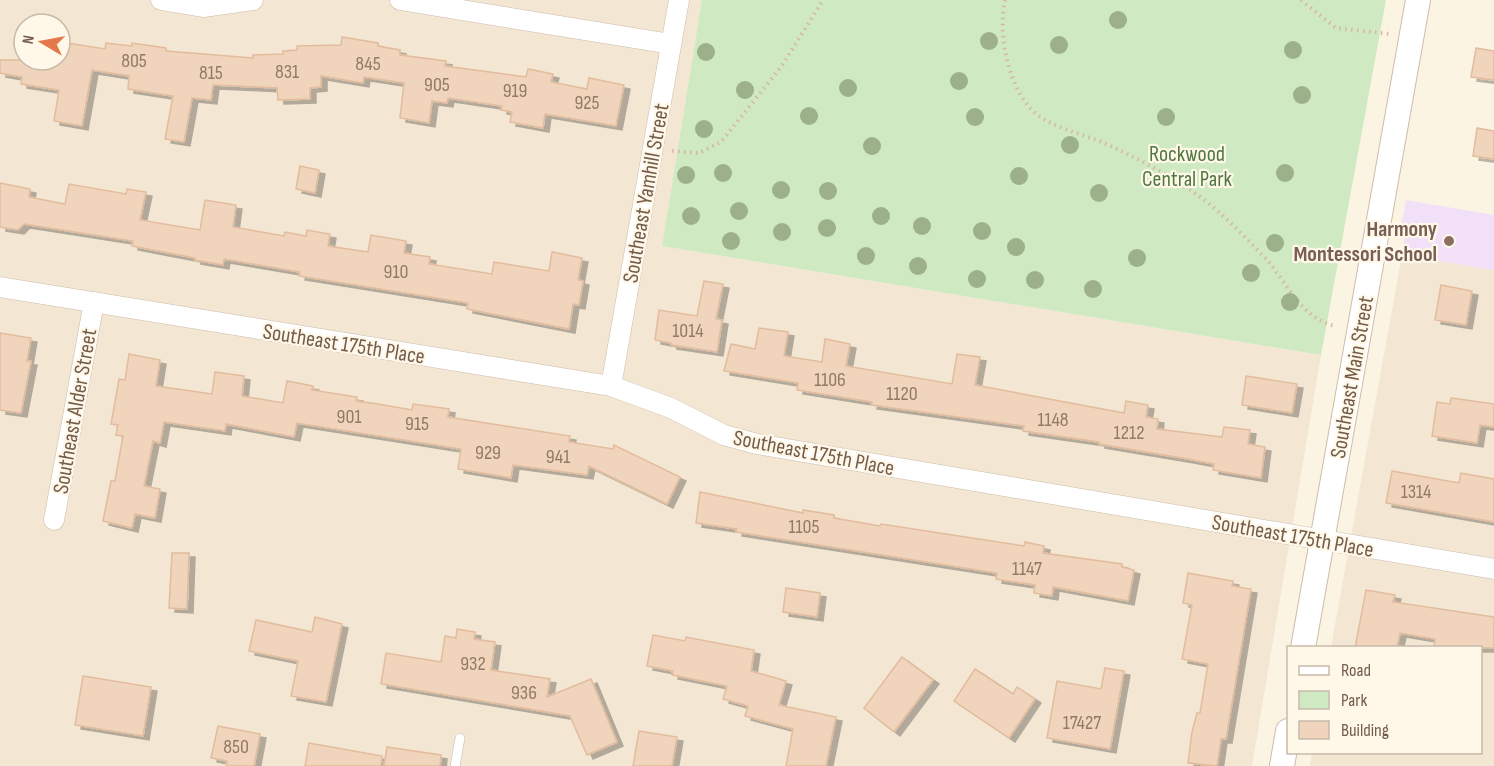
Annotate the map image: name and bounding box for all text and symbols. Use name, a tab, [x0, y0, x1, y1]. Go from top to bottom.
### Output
north arrow	[12, 12, 72, 72]
text: N	[19, 34, 39, 46]
house number: 805	[121, 49, 147, 73]
house number: 845	[355, 52, 381, 76]
house number: 831	[275, 60, 299, 84]
house number: 815	[199, 61, 223, 85]
house number: 905	[424, 73, 450, 97]
house number: 919	[503, 79, 527, 103]
house number: 925	[574, 91, 600, 115]
street label: Southeast Yamhill Street	[617, 101, 676, 285]
park label: Rockwood Central Park	[1142, 141, 1232, 193]
place label: Harmony Montessori School	[1293, 216, 1437, 268]
marker: Harmony Montessori School	[1442, 234, 1456, 248]
house number: 910	[384, 260, 408, 284]
street label: Southeast Main Street	[1325, 294, 1380, 460]
street label: Southeast 175th Place	[261, 318, 427, 371]
house number: 1014	[672, 319, 704, 343]
street label: Southeast Alder Street	[48, 326, 103, 496]
house number: 1106	[814, 368, 846, 392]
house number: 1120	[886, 382, 918, 406]
house number: 901	[337, 405, 361, 429]
house number: 1148	[1037, 408, 1069, 432]
house number: 915	[405, 412, 429, 436]
house number: 1212	[1114, 421, 1144, 445]
street label: Southeast 175th Place	[731, 425, 897, 482]
house number: 929	[475, 441, 501, 465]
house number: 941	[546, 445, 570, 469]
house number: 1314	[1401, 480, 1431, 504]
street label: Southeast 175th Place	[1210, 509, 1376, 564]
house number: 1105	[789, 515, 819, 539]
house number: 1147	[1012, 557, 1042, 581]
legend	[1287, 646, 1482, 754]
house number: 932	[460, 652, 486, 676]
text: Road	[1341, 660, 1371, 681]
house number: 936	[511, 681, 537, 705]
text: Park	[1341, 690, 1367, 711]
house number: 17427	[1063, 711, 1101, 735]
text: Building	[1341, 720, 1389, 741]
house number: 850	[223, 735, 249, 759]

